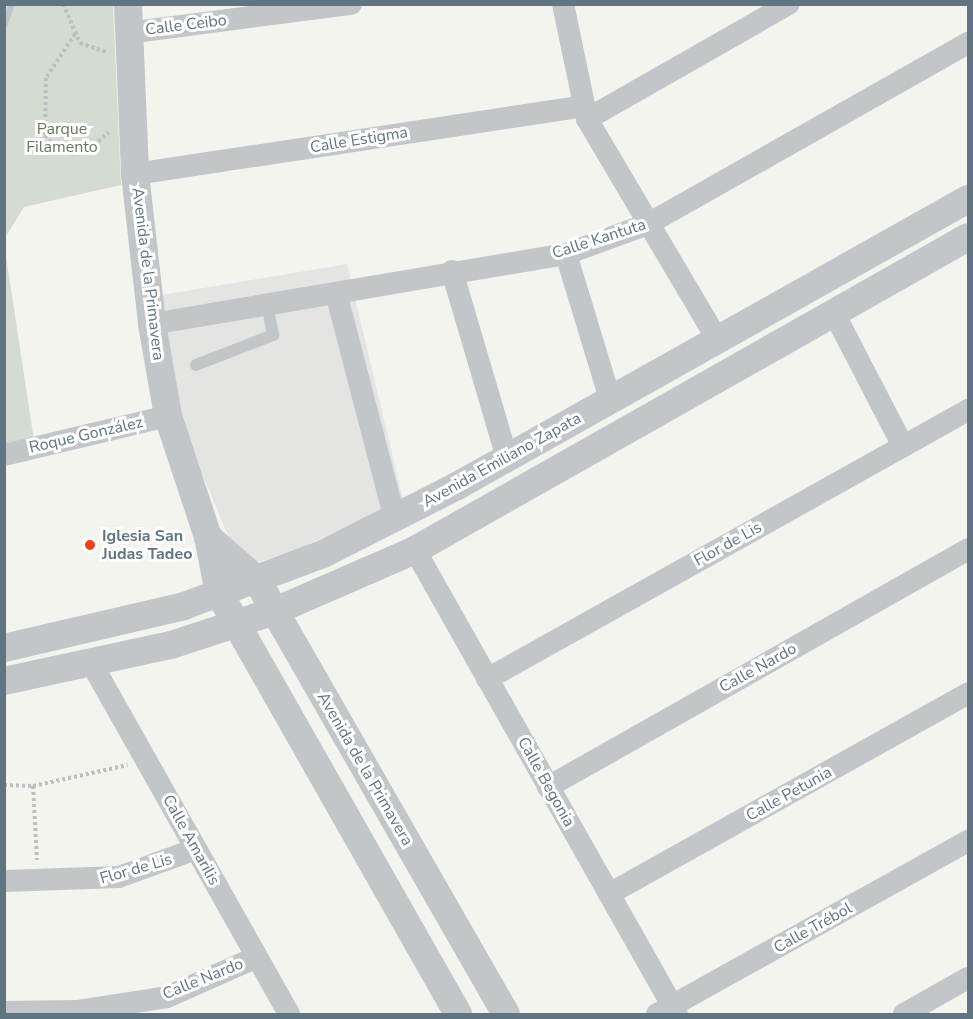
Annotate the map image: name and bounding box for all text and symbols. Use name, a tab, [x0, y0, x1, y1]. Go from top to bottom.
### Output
street label: Calle Ceibo	[144, 10, 228, 40]
park label: Parque Filamento	[26, 119, 98, 157]
street label: Calle Estigma	[309, 123, 409, 157]
street label: Avenida de la Primavera	[128, 186, 168, 362]
street label: Calle Kantuta	[550, 215, 648, 263]
street label: Avenida Emiliano Zapata	[420, 408, 584, 512]
street label: Roque González	[27, 413, 145, 457]
street label: Flor de Lis	[691, 518, 765, 570]
place label: Iglesia San Judas Tadeo	[102, 526, 192, 564]
marker: Iglesia San Judas Tadeo	[83, 538, 97, 552]
street label: Calle Nardo	[716, 639, 800, 697]
street label: Avenida de la Primavera	[313, 689, 417, 849]
street label: Calle Begonia	[513, 734, 579, 830]
street label: Calle Petunia	[743, 763, 835, 825]
street label: Calle Amarilis	[158, 791, 224, 889]
street label: Flor de Lis	[98, 850, 174, 888]
street label: Calle Trébol	[771, 899, 855, 957]
street label: Calle Nardo	[160, 954, 246, 1004]

